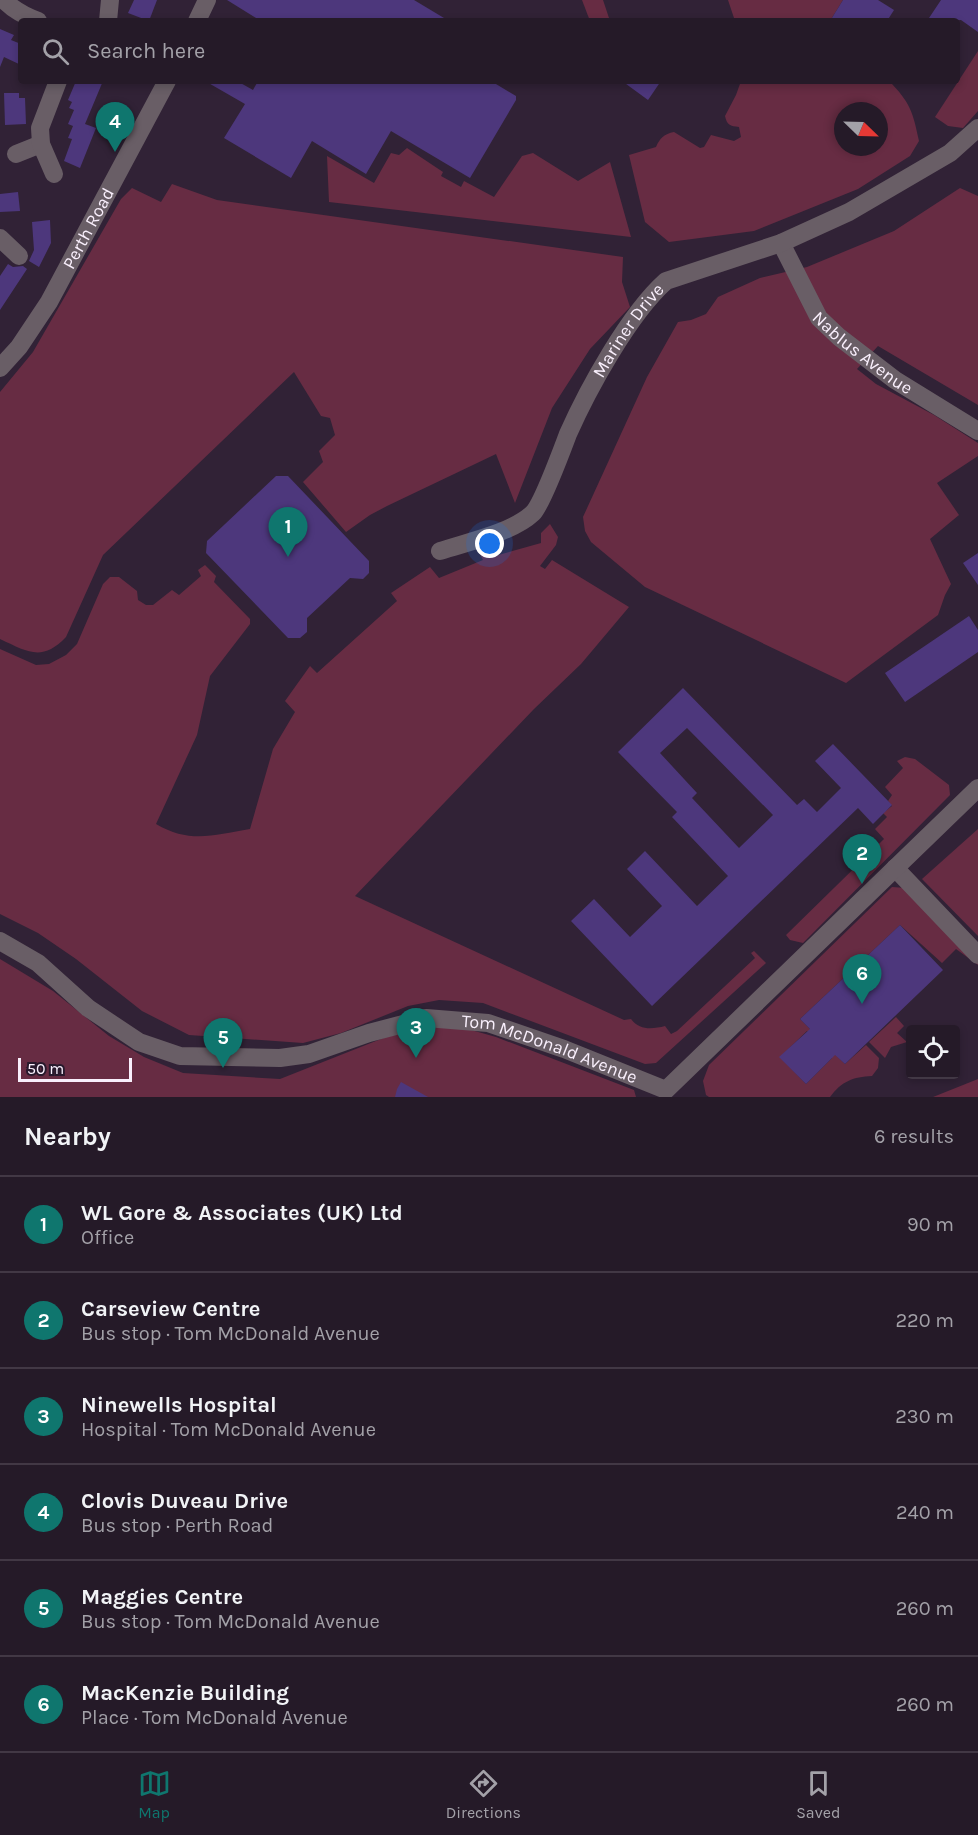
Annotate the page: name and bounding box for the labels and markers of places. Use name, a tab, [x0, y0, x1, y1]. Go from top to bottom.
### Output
pin: 4	[96, 102, 134, 152]
pin: 1	[268, 508, 308, 557]
pin: 2	[842, 834, 882, 884]
pin: 6	[842, 954, 882, 1004]
pin: 3	[396, 1008, 436, 1058]
pin: 5	[204, 1018, 242, 1068]

